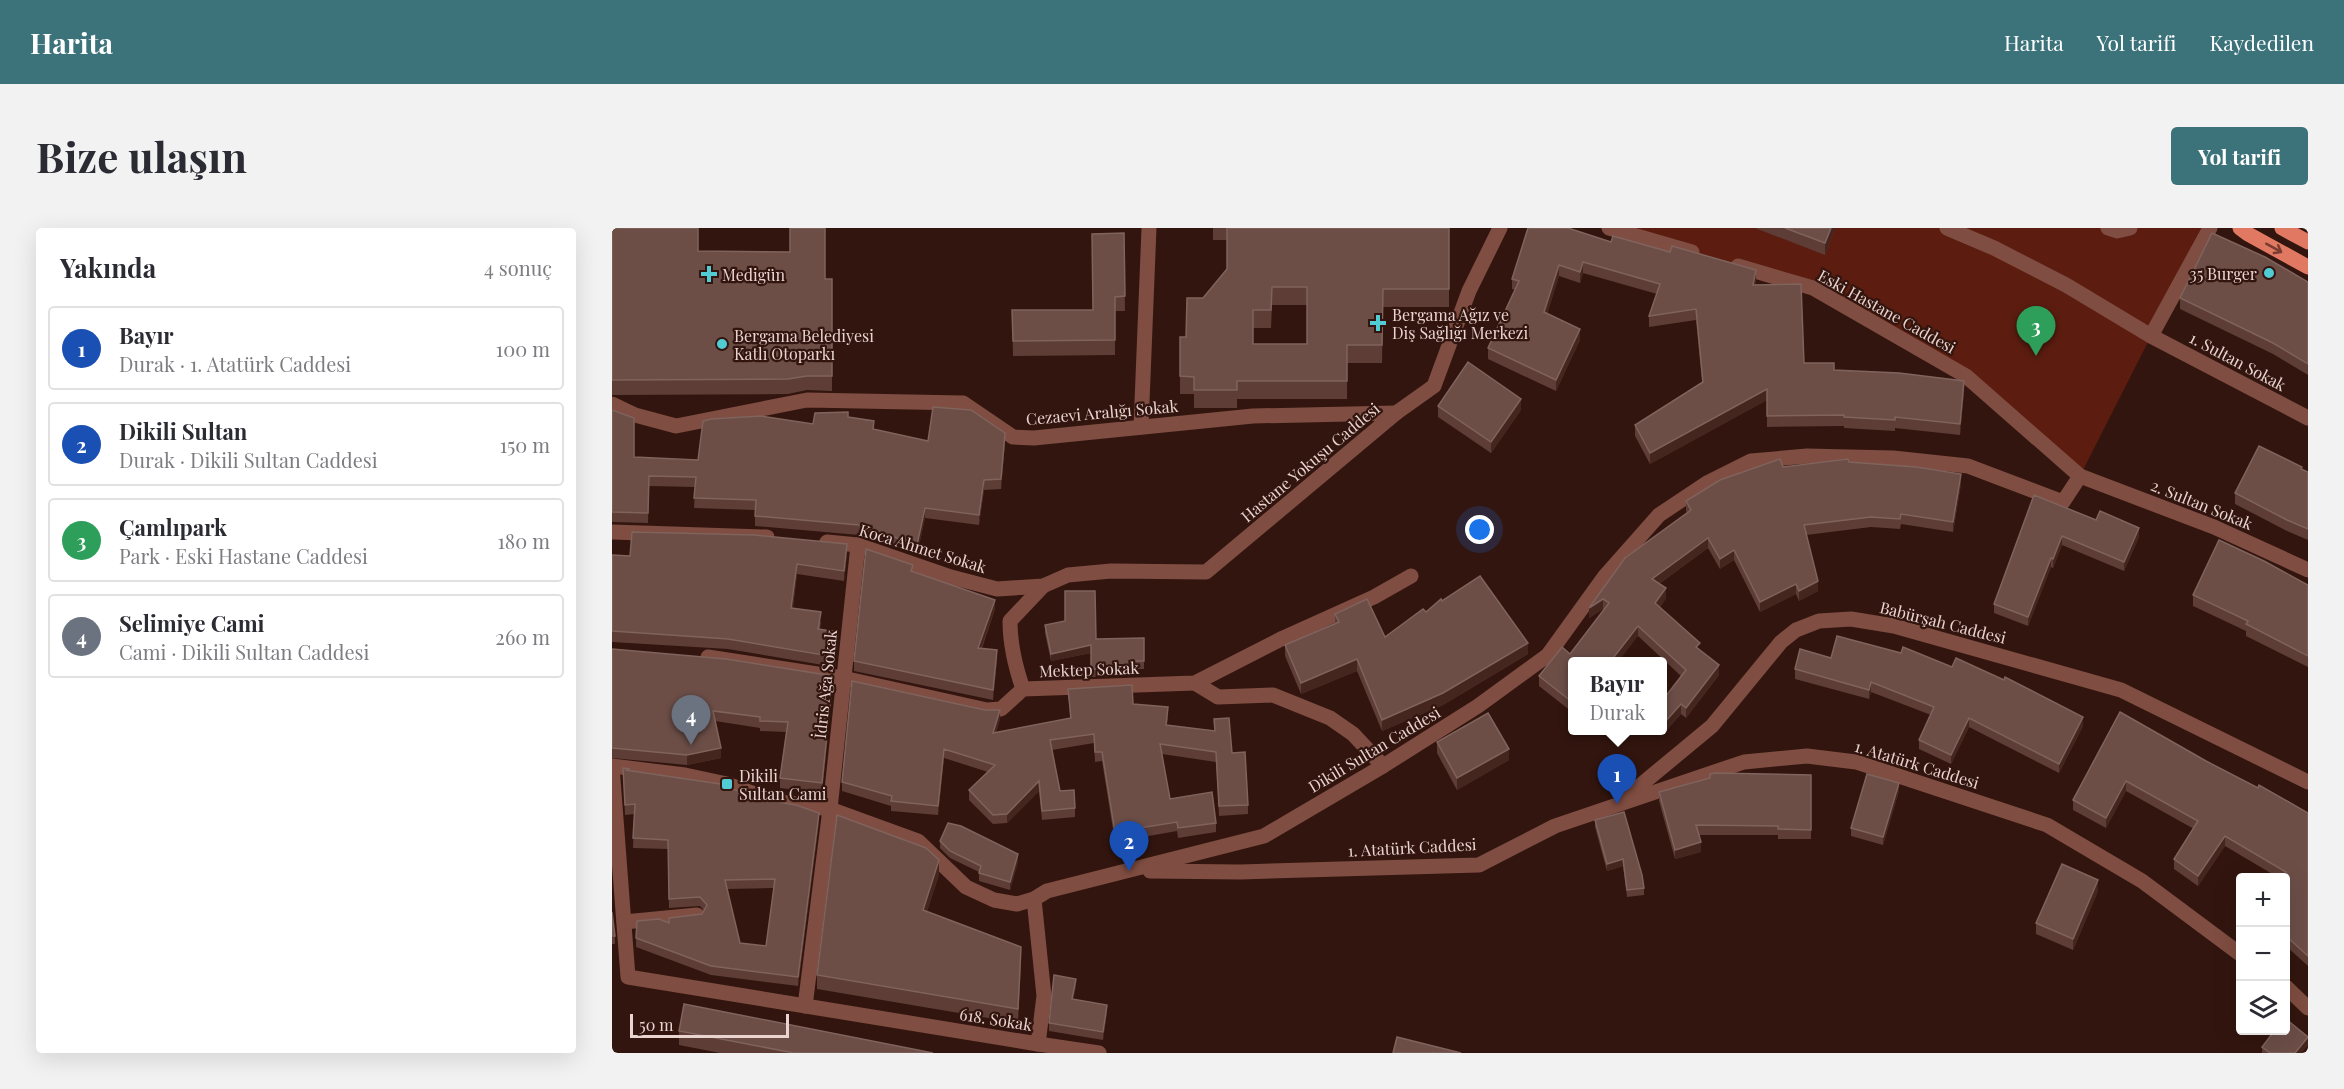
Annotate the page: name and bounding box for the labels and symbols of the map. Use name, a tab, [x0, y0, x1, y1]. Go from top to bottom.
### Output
one-way arrow	[2264, 243, 2282, 254]
place label: 35 Burger	[2189, 263, 2257, 284]
place label: Medigün	[722, 264, 785, 285]
street label: Eski Hastane Caddesi	[1814, 264, 1960, 358]
marker: Medigün	[700, 265, 718, 283]
marker: 35 Burger	[2262, 266, 2276, 280]
place label: Bergama Ağız ve Diş Sağlığı Merkezi	[1392, 304, 1528, 343]
pin: 3	[2016, 306, 2056, 356]
marker: Bergama Ağız ve Diş Sağlığı Merkezi	[1369, 314, 1387, 332]
place label: Bergama Belediyesi Katlı Otoparkı	[734, 325, 874, 364]
street label: 1. Sultan Sokak	[2186, 327, 2290, 395]
marker: Bergama Belediyesi Katlı Otoparkı	[715, 337, 729, 351]
street label: Cezaevi Aralığı Sokak	[1025, 395, 1179, 429]
street label: Hastane Yokuşu Caddesi	[1236, 398, 1384, 526]
street label: 2. Sultan Sokak	[2148, 474, 2256, 534]
your location	[1465, 515, 1494, 544]
street label: Koca Ahmet Sokak	[857, 519, 989, 577]
street label: Babürşah Caddesi	[1878, 596, 2009, 648]
street label: İdris Ağa Sokak	[809, 628, 841, 740]
street label: Mektep Sokak	[1039, 657, 1140, 681]
pin: 4	[672, 696, 710, 745]
street label: Dikili Sultan Caddesi	[1304, 701, 1444, 797]
street label: 1. Atatürk Caddesi	[1852, 735, 1982, 793]
pin: 1	[1598, 754, 1636, 804]
place label: Dikili Sultan Cami	[739, 765, 827, 804]
marker: Dikili Sultan Cami	[720, 777, 734, 791]
pin: 2	[1110, 822, 1148, 871]
street label: 1. Atatürk Caddesi	[1347, 833, 1477, 861]
street label: 618. Sokak	[958, 1003, 1034, 1035]
scale bar	[630, 1011, 789, 1038]

